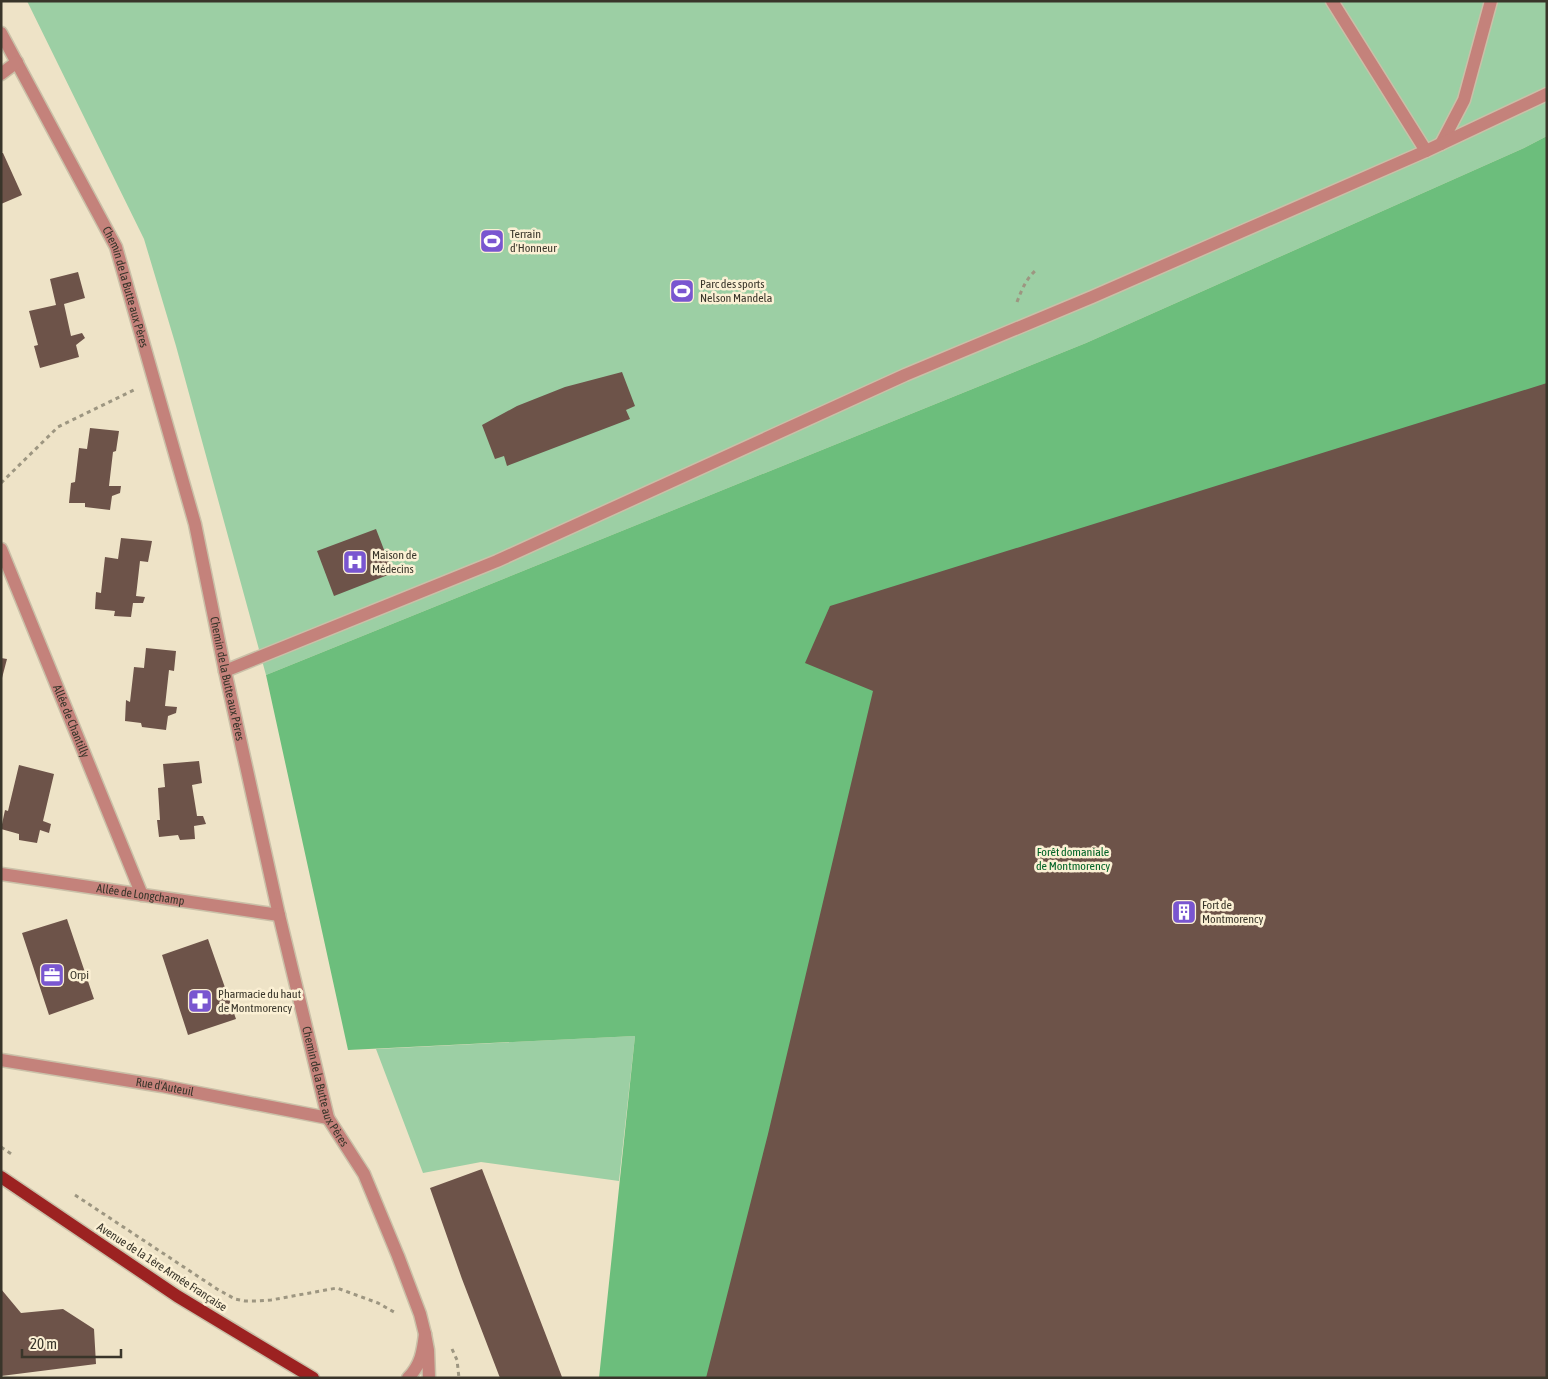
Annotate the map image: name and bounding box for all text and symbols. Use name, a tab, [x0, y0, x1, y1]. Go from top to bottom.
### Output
street label: Chemin de la Butte aux Pères	[99, 224, 151, 349]
place label: Terrain d'Honneur	[510, 227, 557, 255]
sports icon: Terrain d'Honneur	[479, 228, 505, 254]
place label: Parc des sports Nelson Mandela	[700, 277, 772, 305]
sports icon: Parc des sports Nelson Mandela	[669, 278, 695, 304]
place label: Maison de Médecins	[372, 548, 417, 576]
hospital icon: Maison de Médecins	[342, 549, 368, 575]
street label: Chemin de la Butte aux Pères	[207, 615, 247, 742]
street label: Allée de Chantilly	[50, 683, 92, 760]
park label: Forêt domaniale de Montmorency	[1036, 845, 1110, 873]
street label: Allée de Longchamp	[96, 881, 186, 908]
place label: Fort de Montmorency	[1202, 898, 1263, 926]
building icon: Fort de Montmorency	[1171, 899, 1197, 925]
office icon: Orpi	[39, 962, 65, 988]
place label: Orpi	[70, 968, 89, 982]
place label: Pharmacie du haut de Montmorency	[218, 987, 302, 1015]
pharmacy icon: Pharmacie du haut de Montmorency	[187, 988, 213, 1014]
street label: Chemin de la Butte aux Pères	[299, 1025, 351, 1149]
street label: Rue d'Auteuil	[135, 1075, 196, 1099]
street label: Avenue de la 1ère Armée Française	[94, 1220, 230, 1314]
scale bar	[22, 1326, 121, 1358]
text: 20 m	[30, 1335, 57, 1352]

